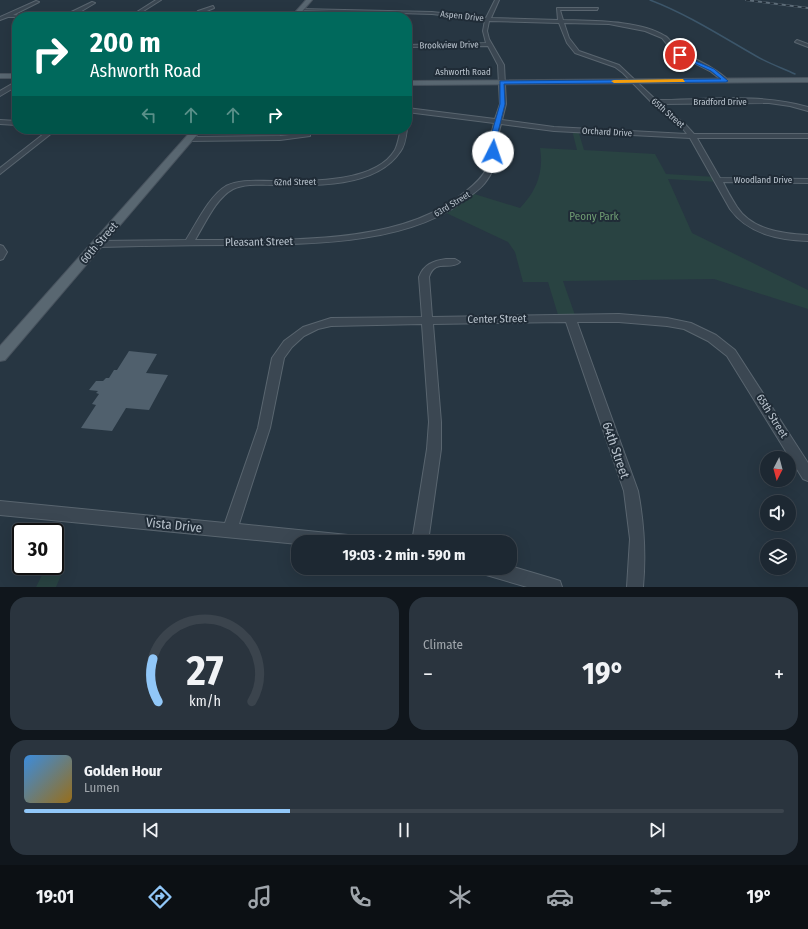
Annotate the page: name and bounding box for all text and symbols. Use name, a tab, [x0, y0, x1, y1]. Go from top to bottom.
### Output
street label: Aspen Drive	[440, 9, 485, 23]
text: 200 m	[90, 26, 161, 59]
icon: right	[24, 28, 76, 80]
pin	[663, 38, 697, 72]
street label: Brookview Drive	[419, 39, 479, 51]
icon: arrive	[669, 44, 691, 66]
text: Ashworth Road	[90, 60, 201, 82]
street label: Ashworth Road	[435, 67, 491, 77]
street label: 65th Street	[649, 96, 687, 130]
street label: Bradford Drive	[693, 97, 747, 107]
icon: left	[138, 104, 160, 126]
icon: ahead	[180, 104, 202, 126]
icon: ahead	[222, 104, 244, 126]
icon: right	[264, 104, 286, 126]
street label: Orchard Drive	[582, 126, 633, 138]
position arrow	[472, 131, 514, 173]
street label: Woodland Drive	[734, 175, 793, 185]
street label: 62nd Street	[274, 177, 316, 187]
street label: 63rd Street	[432, 189, 472, 219]
park label: Peony Park	[569, 210, 620, 223]
street label: 60th Street	[78, 219, 121, 266]
street label: Pleasant Street	[225, 235, 294, 249]
street label: Center Street	[467, 312, 527, 326]
street label: 65th Street	[753, 392, 791, 441]
street label: 64th Street	[599, 420, 633, 481]
north arrow	[760, 451, 796, 487]
map controls	[760, 451, 796, 575]
button: sound	[760, 495, 796, 531]
street label: Vista Drive	[145, 515, 203, 535]
speed limit sign: 30	[12, 523, 64, 575]
button: layers	[760, 539, 796, 575]
text: 19:03 · 2 min · 590 m	[343, 546, 465, 564]
text: Climate	[423, 637, 463, 652]
text: 27	[185, 645, 223, 695]
text: 19°	[582, 656, 625, 692]
text: −	[423, 661, 433, 688]
text: +	[774, 661, 784, 688]
text: km/h	[189, 692, 220, 709]
text: Golden Hour	[84, 762, 162, 780]
text: Lumen	[84, 780, 120, 795]
icon: previous	[140, 819, 162, 841]
icon: pause	[393, 819, 415, 841]
icon: next	[646, 819, 668, 841]
icon: directions	[146, 883, 174, 911]
icon: music	[246, 883, 274, 911]
icon: phone	[346, 883, 374, 911]
icon: climate	[446, 883, 474, 911]
icon: car	[546, 883, 574, 911]
icon: filters	[647, 883, 675, 911]
text: 19:01	[36, 886, 74, 908]
text: 19°	[747, 886, 772, 908]

